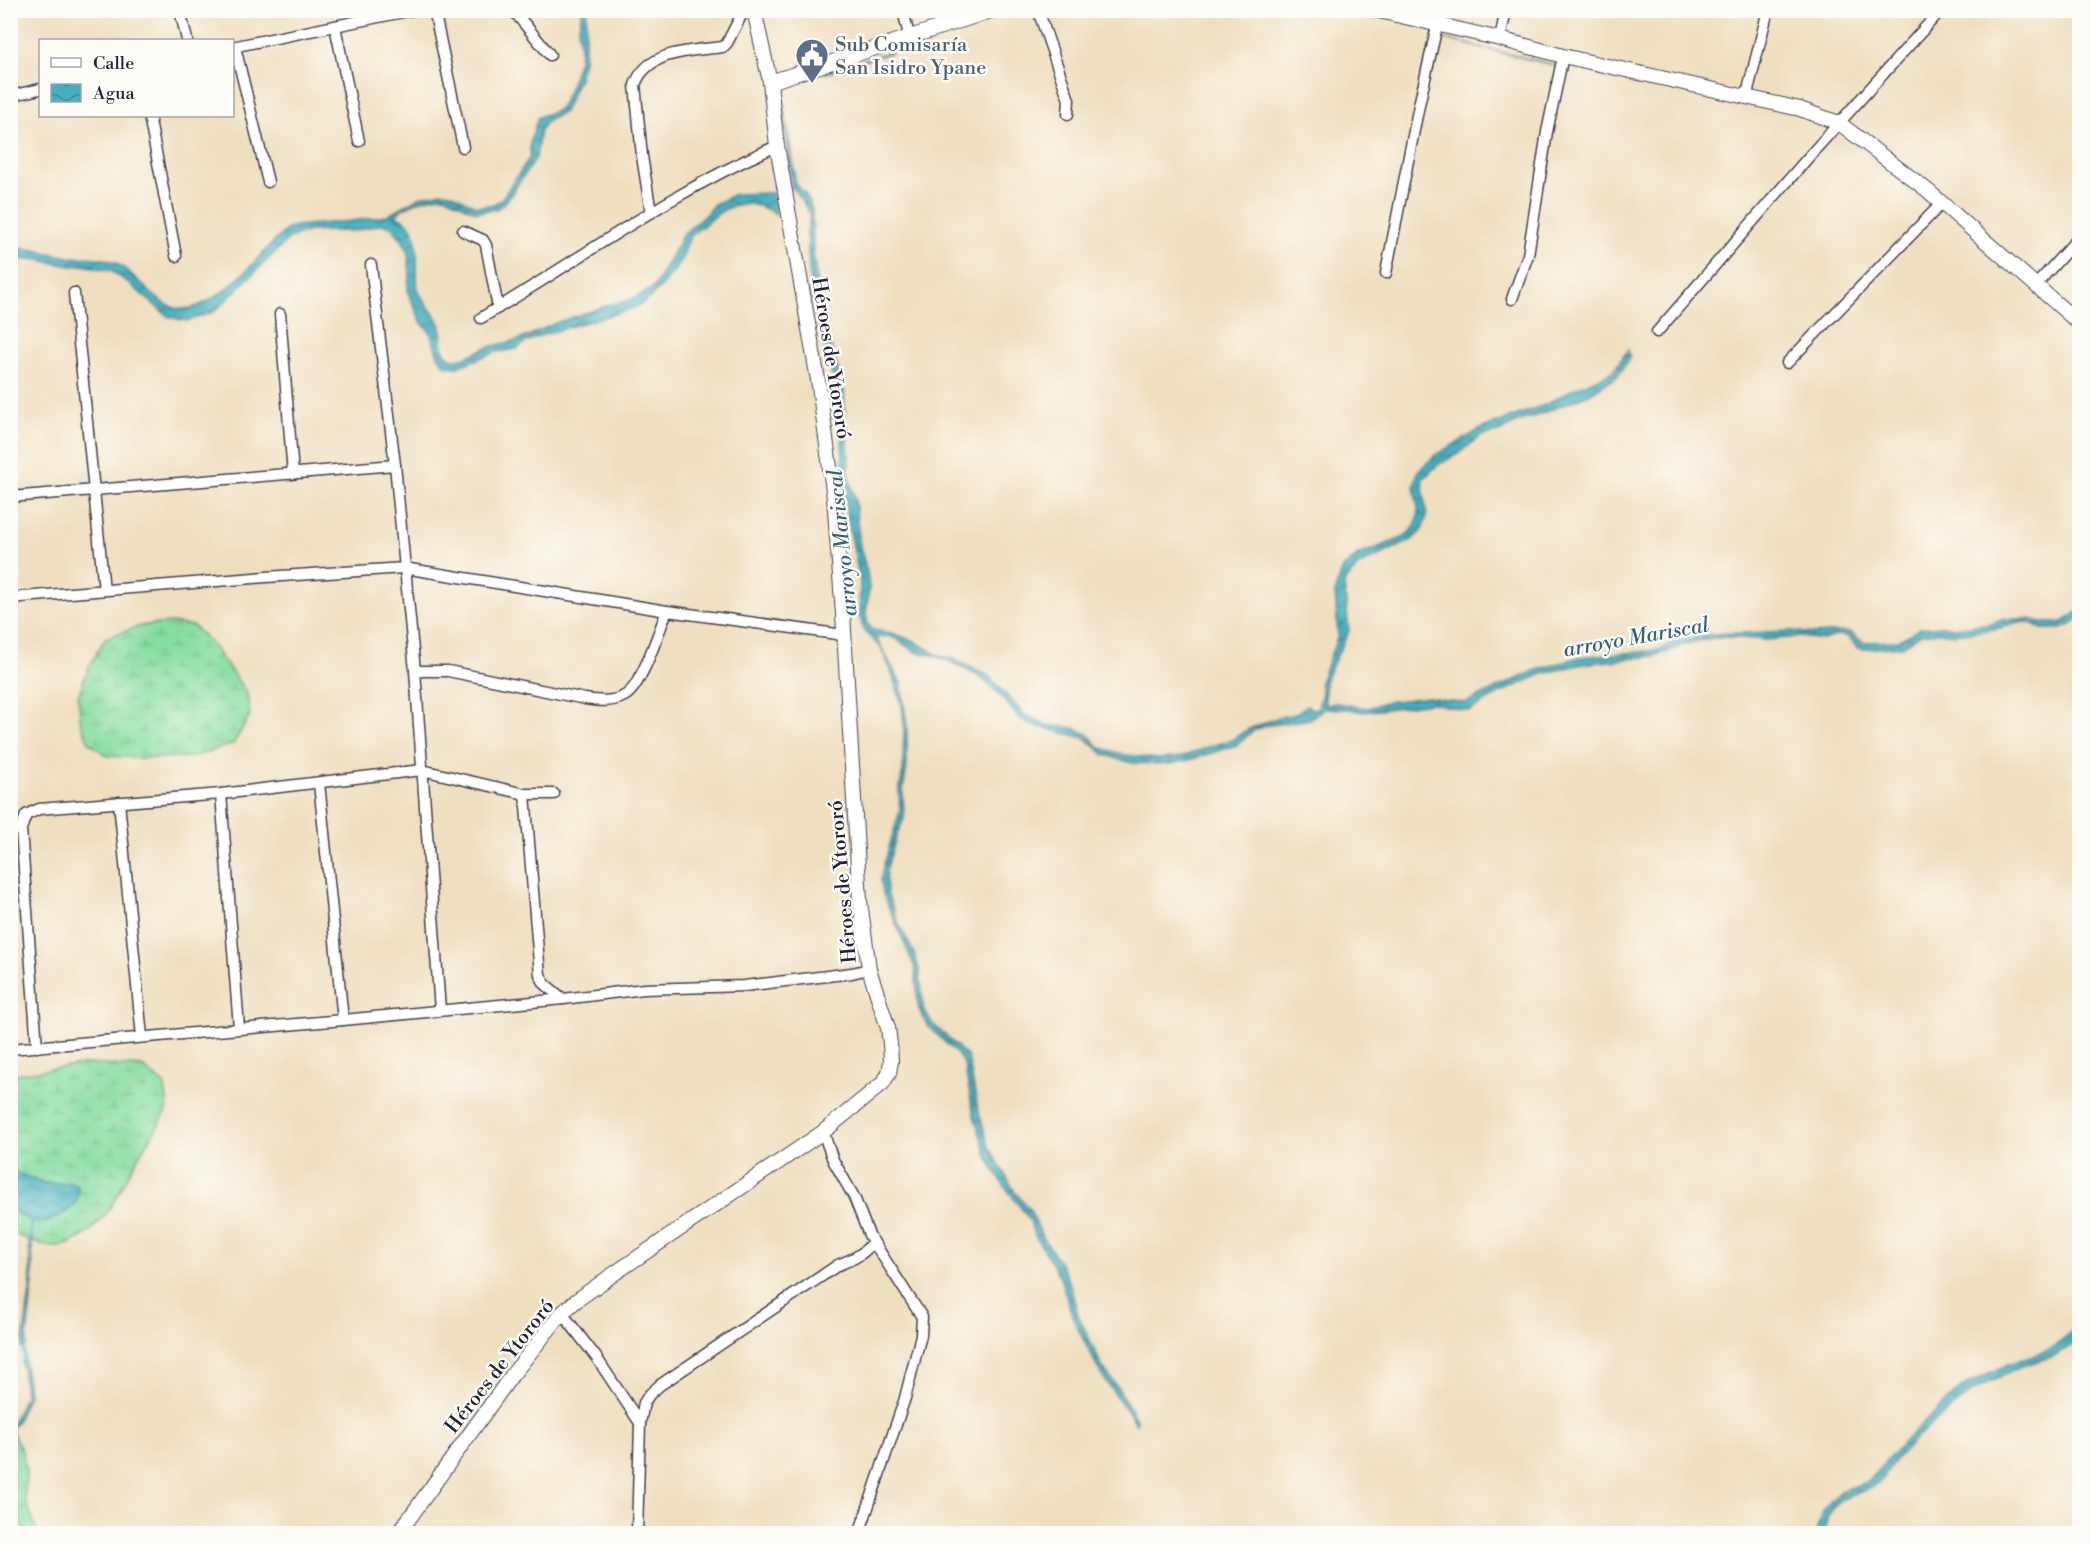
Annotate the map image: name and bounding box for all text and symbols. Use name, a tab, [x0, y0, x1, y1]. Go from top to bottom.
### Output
place label: Sub Comisaría San Isidro Ypane	[835, 33, 986, 81]
public building icon: Sub Comisaría San Isidro Ypane	[794, 37, 830, 84]
legend	[39, 39, 234, 117]
text: Calle	[93, 52, 134, 75]
text: Agua	[92, 82, 135, 105]
street label: Héroes de Ytororó	[805, 276, 856, 441]
water label: arroyo Mariscal	[822, 468, 864, 618]
water label: arroyo Mariscal	[1561, 612, 1711, 664]
street label: Héroes de Ytororó	[824, 799, 863, 964]
street label: Héroes de Ytororó	[440, 1295, 560, 1439]

